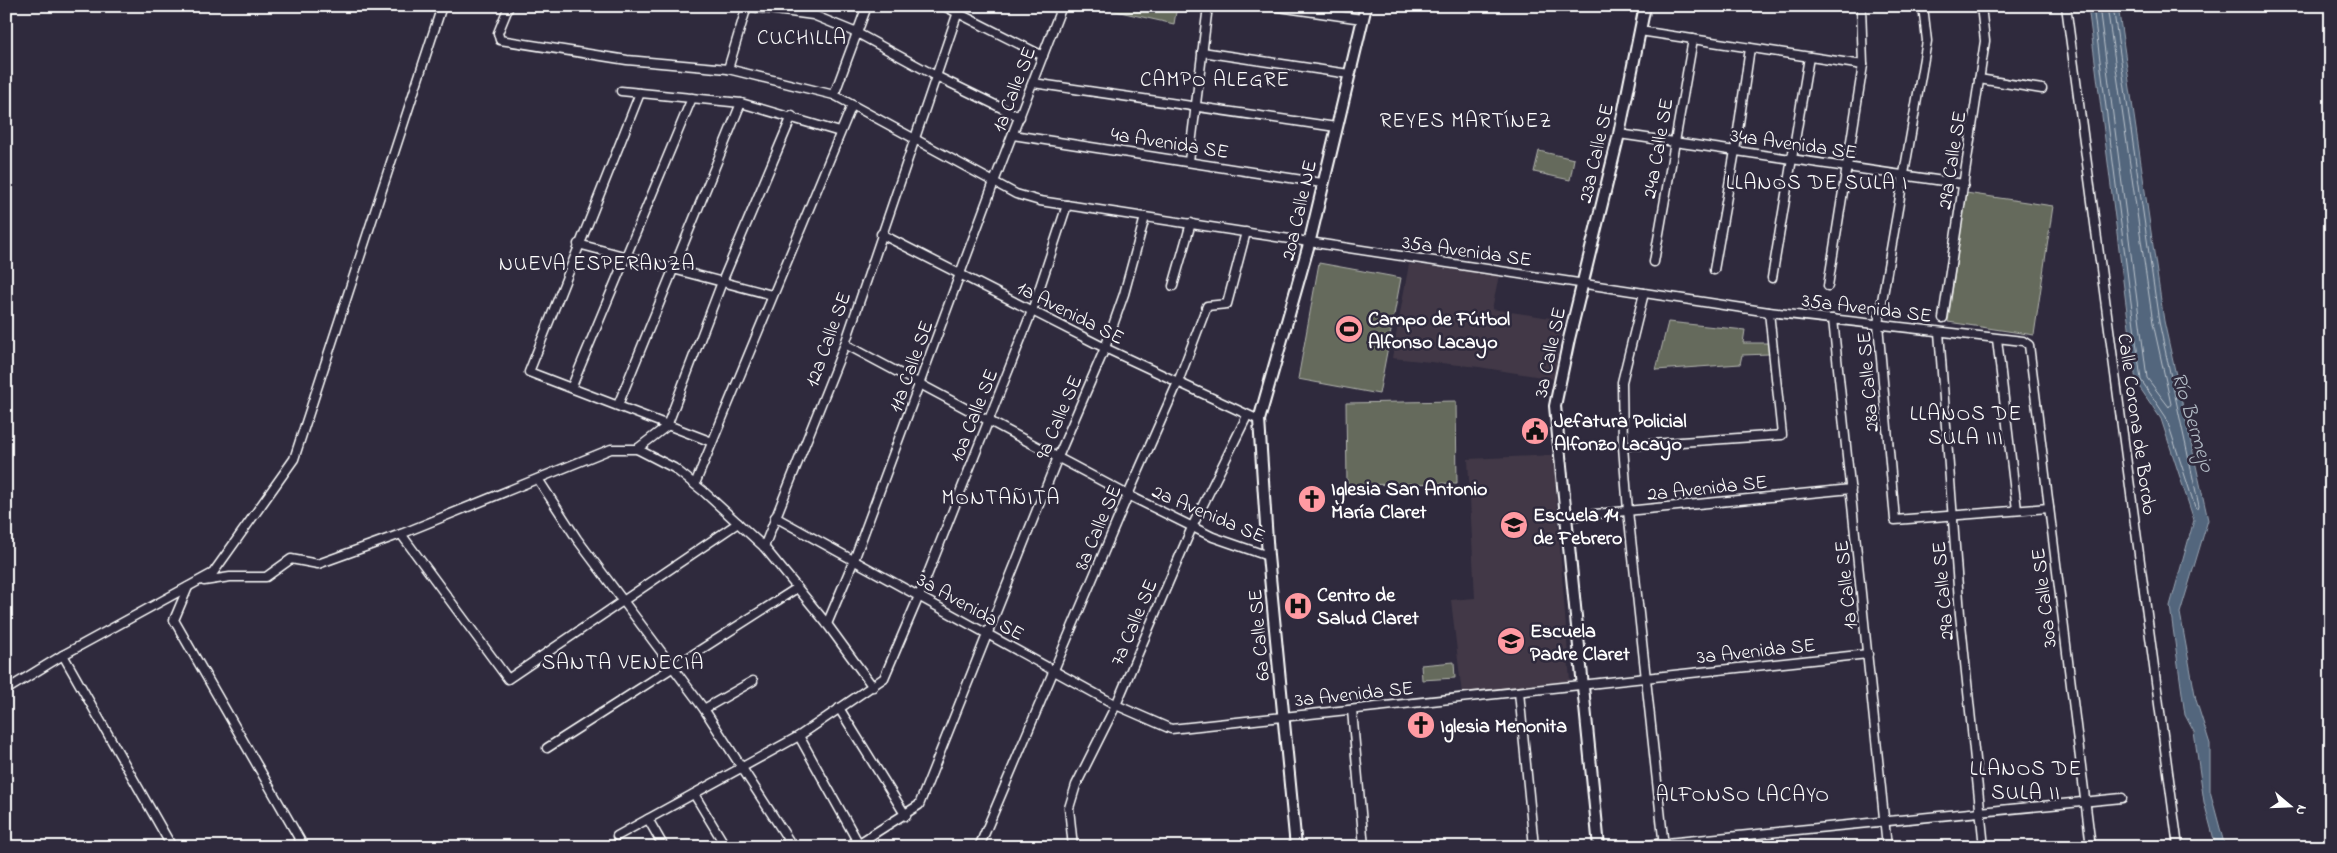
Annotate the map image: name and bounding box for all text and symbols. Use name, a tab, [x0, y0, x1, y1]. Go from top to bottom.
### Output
district label: CUCHILLA	[757, 24, 847, 54]
street label: 1a Calle SE	[986, 43, 1045, 137]
district label: CAMPO ALEGRE	[1140, 66, 1290, 96]
street label: 24a Calle SE	[1636, 96, 1683, 201]
street label: 23a Calle SE	[1572, 101, 1623, 206]
district label: REYES MARTÍNEZ	[1380, 107, 1552, 137]
street label: 29a Calle SE	[1931, 109, 1976, 212]
street label: 4a Avenida SE	[1109, 121, 1231, 168]
street label: 34a Avenida SE	[1729, 122, 1859, 169]
street label: 20a Calle NE	[1275, 157, 1326, 264]
district label: LLANOS DE SULA I	[1726, 169, 1908, 199]
street label: 35a Avenida SE	[1400, 229, 1533, 276]
district label: NUEVA ESPERANZA	[499, 250, 695, 280]
street label: 1a Avenida SE	[1011, 275, 1129, 354]
street label: 35a Avenida SE	[1800, 287, 1933, 332]
street label: 12a Calle SE	[799, 288, 860, 392]
street label: 3a Calle SE	[1528, 305, 1575, 400]
place label: Campo de Fútbol Alfonso Lacayo	[1368, 306, 1510, 359]
sports icon: Campo de Fútbol Alfonso Lacayo	[1334, 314, 1364, 344]
street label: 11a Calle SE	[882, 317, 942, 417]
street label: 28a Calle SE	[1851, 330, 1888, 433]
street label: Calle Corona de Bordo	[2108, 332, 2163, 517]
street label: 10a Calle SE	[943, 365, 1007, 467]
water label: Río Bermejo	[2163, 369, 2222, 477]
street label: 9a Calle SE	[1030, 371, 1091, 465]
district label: LLANOS DE SULA III	[1910, 400, 2022, 454]
place label: Jefatura Policial Alfonzo Lacayo	[1554, 408, 1687, 461]
public building icon: Jefatura Policial Alfonzo Lacayo	[1520, 416, 1550, 446]
street label: 2a Avenida SE	[1646, 469, 1769, 510]
place label: Iglesia San Antonio María Claret	[1331, 476, 1487, 528]
street label: 2a Avenida SE	[1147, 478, 1269, 552]
street label: 8a Calle SE	[1068, 481, 1130, 575]
district label: MONTAÑITA	[942, 484, 1060, 514]
church icon: Iglesia San Antonio María Claret	[1297, 484, 1327, 514]
place label: Escuela 14 de Febrero	[1533, 502, 1622, 554]
school or university icon: Escuela 14 de Febrero	[1499, 510, 1529, 540]
street label: 1a Calle SE	[1828, 539, 1867, 631]
street label: 29a Calle SE	[1926, 540, 1963, 641]
street label: 30a Calle SE	[2025, 546, 2066, 649]
street label: 3a Avenida SE	[911, 567, 1029, 650]
street label: 7a Calle SE	[1104, 575, 1167, 671]
place label: Centro de Salud Claret	[1317, 582, 1419, 634]
street label: 6a Calle SE	[1242, 588, 1279, 682]
hospital icon: Centro de Salud Claret	[1283, 591, 1313, 621]
place label: Escuela Padre Claret	[1530, 618, 1630, 670]
school or university icon: Escuela Padre Claret	[1496, 626, 1526, 656]
street label: 3a Avenida SE	[1696, 632, 1817, 673]
district label: SANTA VENECIA	[542, 649, 704, 679]
street label: 3a Avenida SE	[1294, 675, 1415, 716]
church icon: Iglesia Menonita	[1406, 710, 1436, 740]
place label: Iglesia Menonita	[1440, 713, 1567, 743]
district label: LLANOS DE SULA II	[1970, 755, 2082, 809]
north arrow	[2264, 780, 2314, 830]
district label: ALFONSO LACAYO	[1656, 781, 1830, 811]
text: N	[2289, 802, 2312, 818]

